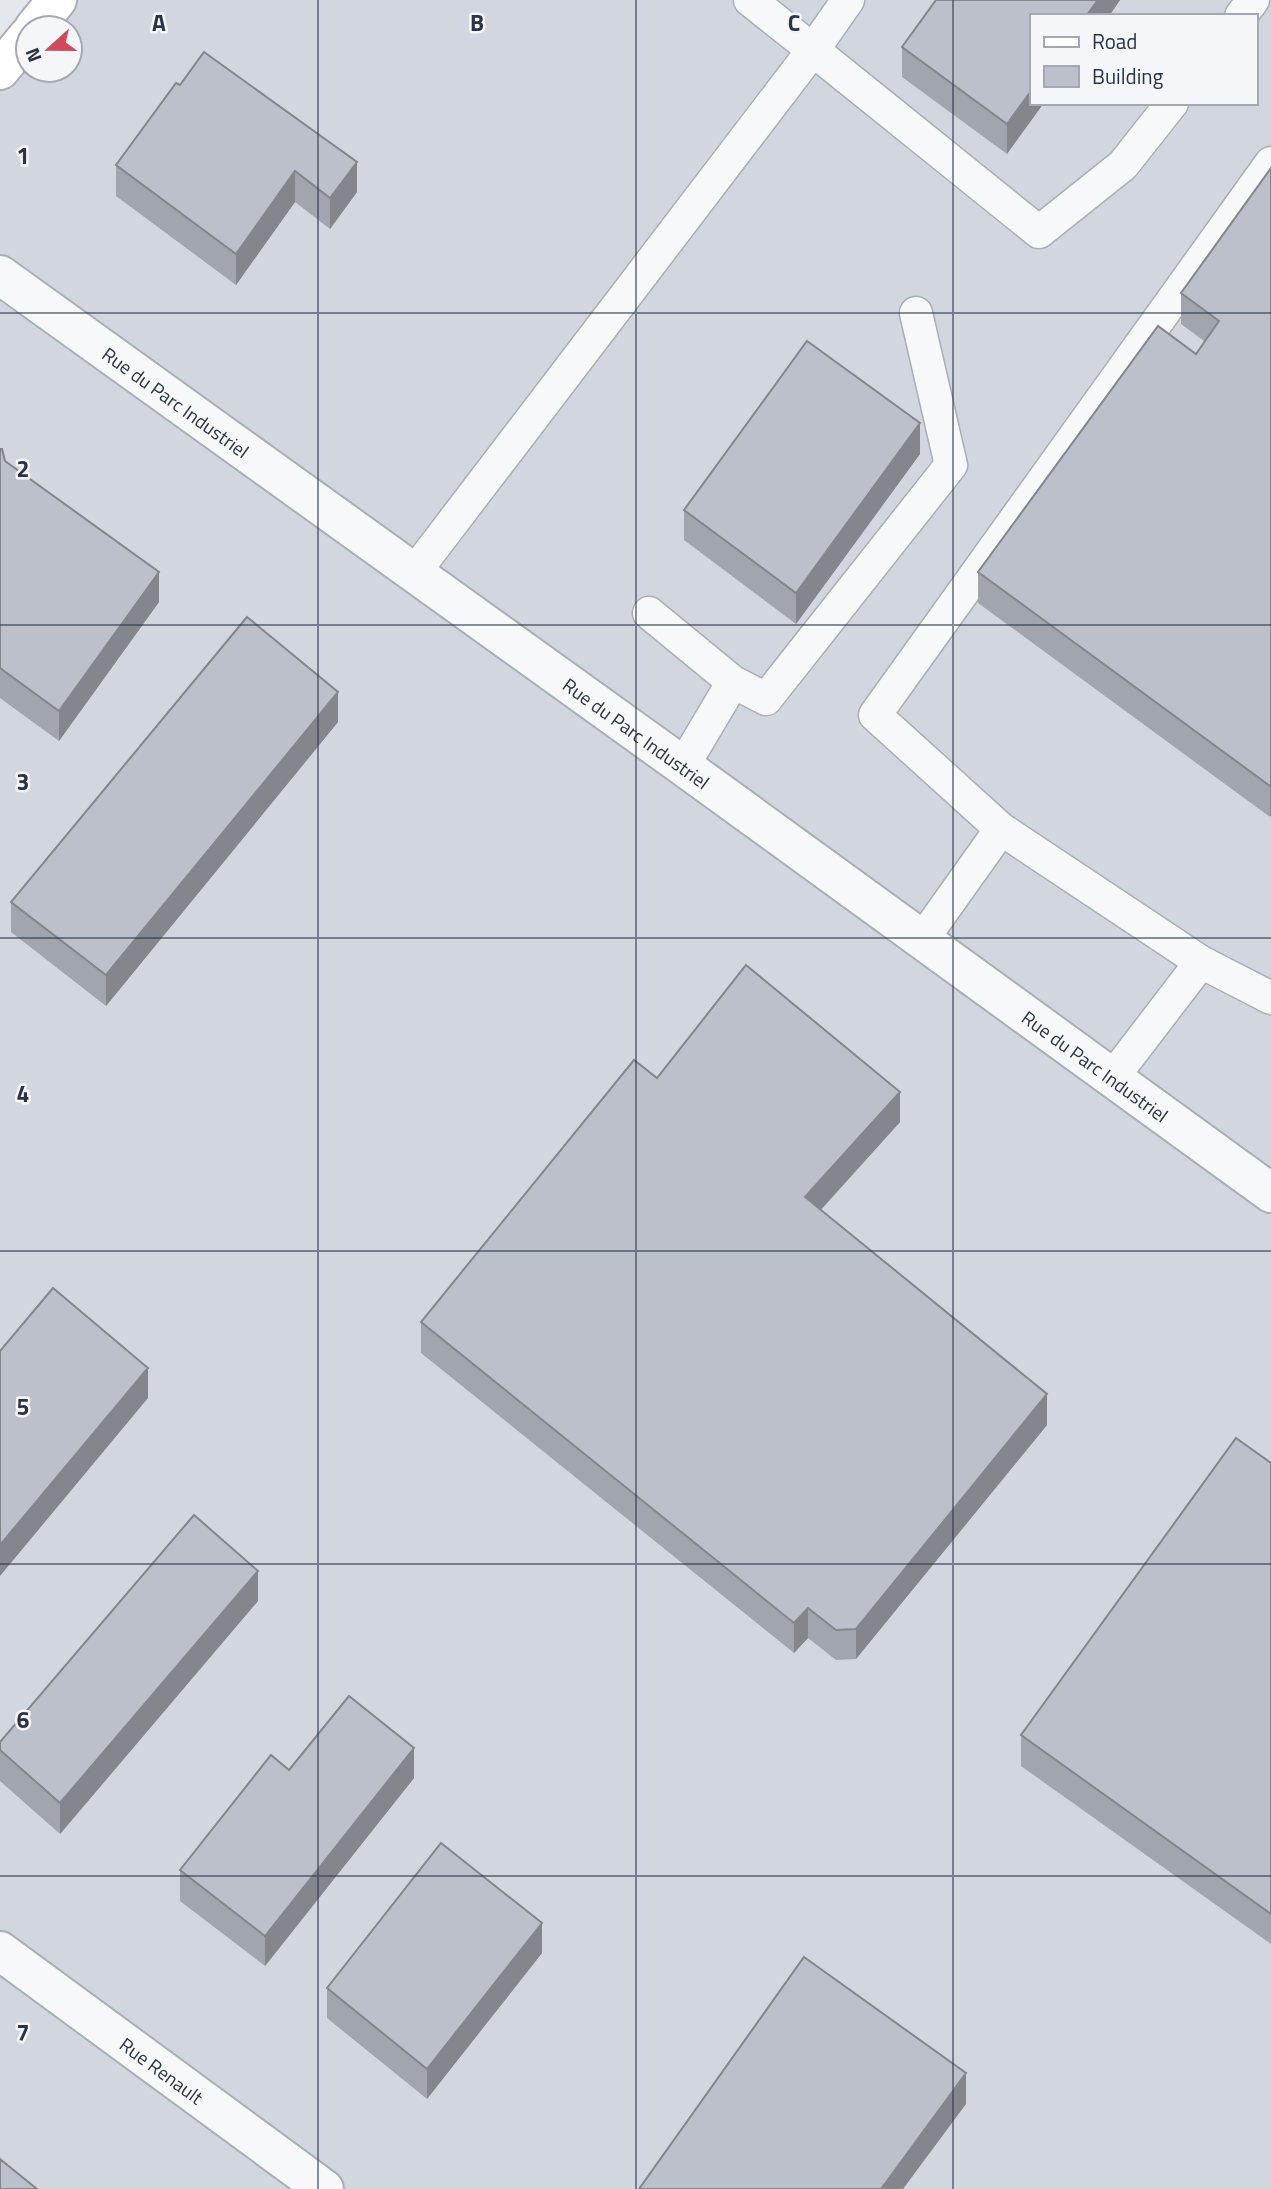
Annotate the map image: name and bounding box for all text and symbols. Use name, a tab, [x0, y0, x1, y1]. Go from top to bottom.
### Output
text: A	[152, 5, 166, 40]
text: B	[470, 5, 484, 40]
text: C	[788, 5, 800, 40]
north arrow	[14, 14, 84, 84]
legend	[1030, 14, 1257, 105]
text: Road	[1092, 25, 1137, 57]
text: N	[17, 44, 49, 67]
text: Building	[1092, 60, 1164, 92]
text: 1	[17, 138, 29, 173]
street label: Rue du Parc Industriel	[97, 339, 256, 464]
text: 2	[17, 451, 29, 486]
street label: Rue du Parc Industriel	[557, 670, 716, 795]
text: 3	[17, 764, 29, 799]
street label: Rue du Parc Industriel	[1016, 1002, 1175, 1129]
text: 4	[17, 1076, 29, 1111]
text: 5	[17, 1389, 29, 1424]
text: 6	[17, 1702, 30, 1737]
text: 7	[17, 2015, 29, 2050]
street label: Rue Renault	[114, 2029, 210, 2111]

